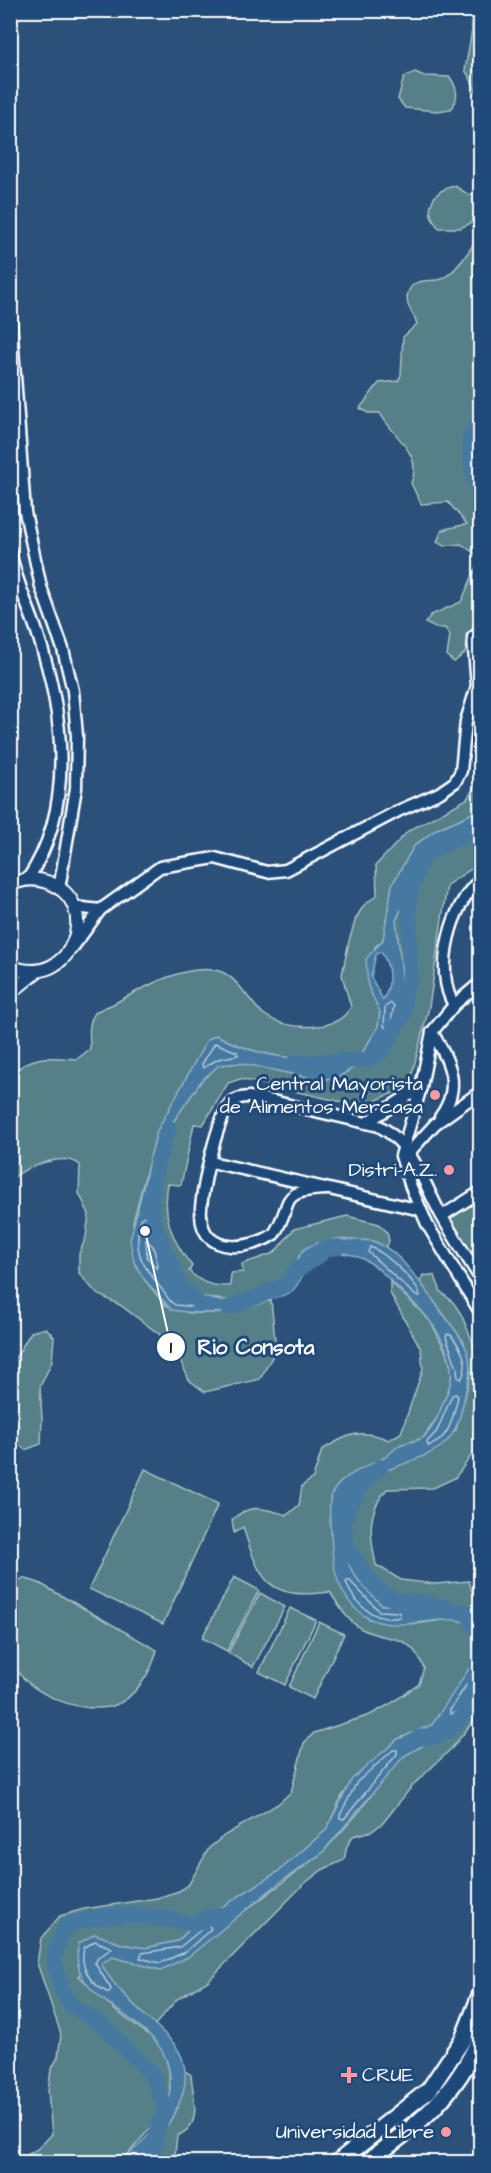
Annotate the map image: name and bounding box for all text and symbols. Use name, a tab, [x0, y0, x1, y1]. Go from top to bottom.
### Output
place label: Central Mayorista de Alimentos Mercasa	[220, 1070, 423, 1121]
marker: Central Mayorista de Alimentos Mercasa	[428, 1088, 442, 1102]
place label: Distri-A.Z.	[348, 1156, 437, 1184]
marker: Distri-A.Z.	[442, 1163, 456, 1177]
callout: Rio Consota	[156, 1328, 327, 1367]
text: Rio Consota	[197, 1333, 315, 1362]
text: 1	[170, 1335, 173, 1360]
place label: CRUE	[362, 2061, 414, 2089]
marker: CRUE	[340, 2066, 358, 2084]
place label: Universidad Libre	[276, 2118, 434, 2146]
marker: Universidad Libre	[439, 2125, 453, 2139]

